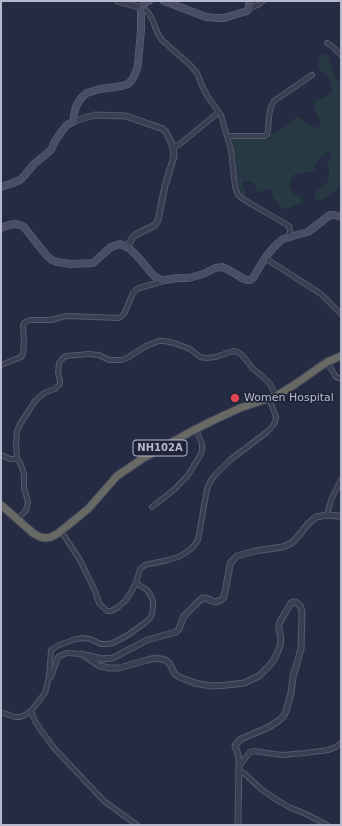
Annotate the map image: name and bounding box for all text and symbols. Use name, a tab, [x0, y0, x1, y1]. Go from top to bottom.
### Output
place label: Women Hospital	[244, 391, 334, 405]
marker: Women Hospital	[229, 392, 241, 404]
road number: NH102A	[133, 440, 187, 456]

